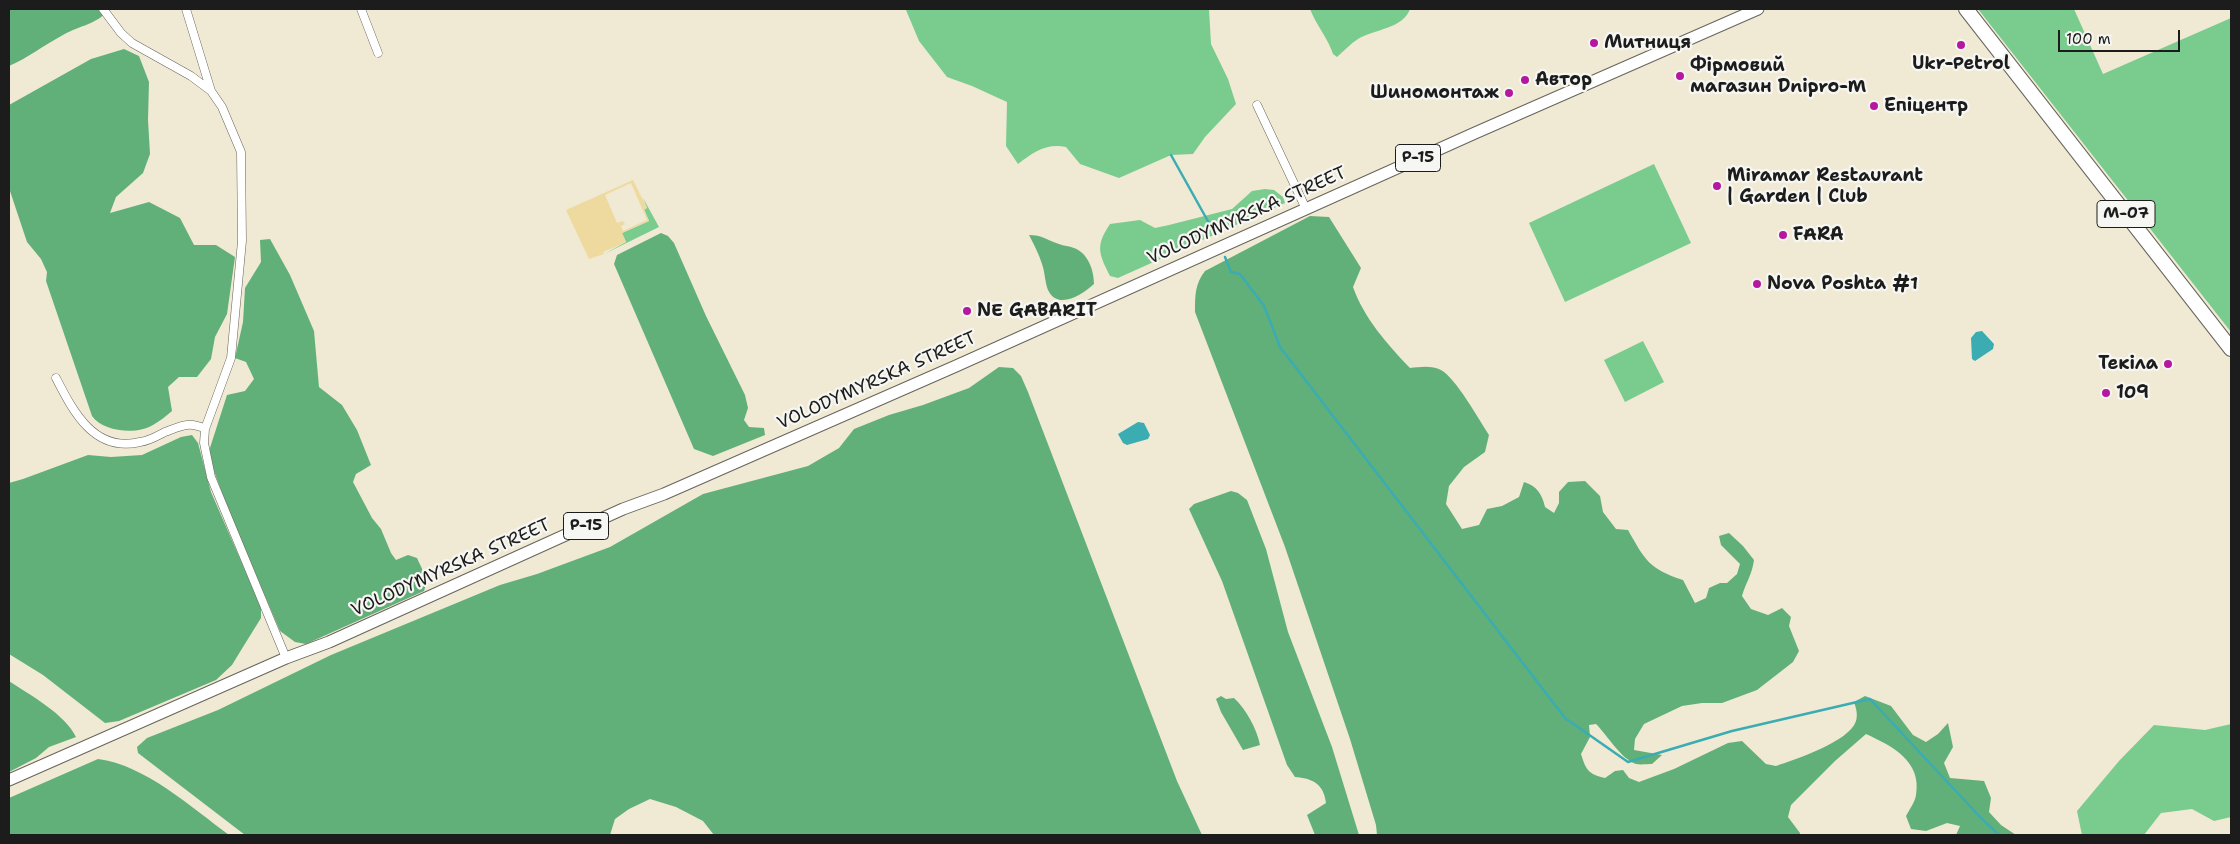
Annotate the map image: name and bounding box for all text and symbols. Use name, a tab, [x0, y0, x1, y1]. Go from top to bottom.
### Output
scale bar	[2060, 20, 2182, 52]
text: 100 m	[2066, 29, 2111, 49]
place label: Митниця	[1604, 32, 1691, 54]
marker: Митниця	[1588, 37, 1600, 49]
marker: Ukr-Petrol	[1955, 39, 1967, 51]
place label: Ukr-Petrol	[1912, 53, 2010, 75]
place label: Фірмовий магазин Dnipro-M	[1690, 55, 1866, 98]
place label: Автор	[1535, 69, 1592, 91]
marker: Фірмовий магазин Dnipro-M	[1674, 70, 1686, 82]
marker: Автор	[1519, 74, 1531, 86]
place label: Шиномонтаж	[1370, 82, 1499, 104]
marker: Шиномонтаж	[1503, 87, 1515, 99]
place label: Епіцентр	[1884, 95, 1968, 117]
marker: Епіцентр	[1868, 100, 1880, 112]
road number: Р-15	[1396, 144, 1440, 172]
street label: VOLODYMYRSKA STREET	[1144, 162, 1350, 270]
place label: Miramar Restaurant | Garden | Club	[1727, 165, 1923, 208]
marker: Miramar Restaurant | Garden | Club	[1711, 180, 1723, 192]
road number: М-07	[2097, 200, 2155, 228]
place label: FARA	[1793, 224, 1844, 246]
marker: FARA	[1777, 229, 1789, 241]
place label: Nova Poshta #1	[1767, 273, 1918, 295]
marker: Nova Poshta #1	[1751, 278, 1763, 290]
place label: NE GABARIT	[977, 300, 1097, 322]
marker: NE GABARIT	[961, 305, 973, 317]
street label: VOLODYMYRSKA STREET	[774, 327, 980, 435]
place label: Текіла	[2098, 353, 2158, 375]
marker: Текіла	[2162, 358, 2174, 370]
place label: 109	[2116, 382, 2149, 404]
marker: 109	[2100, 387, 2112, 399]
road number: Р-15	[564, 512, 608, 540]
street label: VOLODYMYRSKA STREET	[348, 514, 554, 622]

